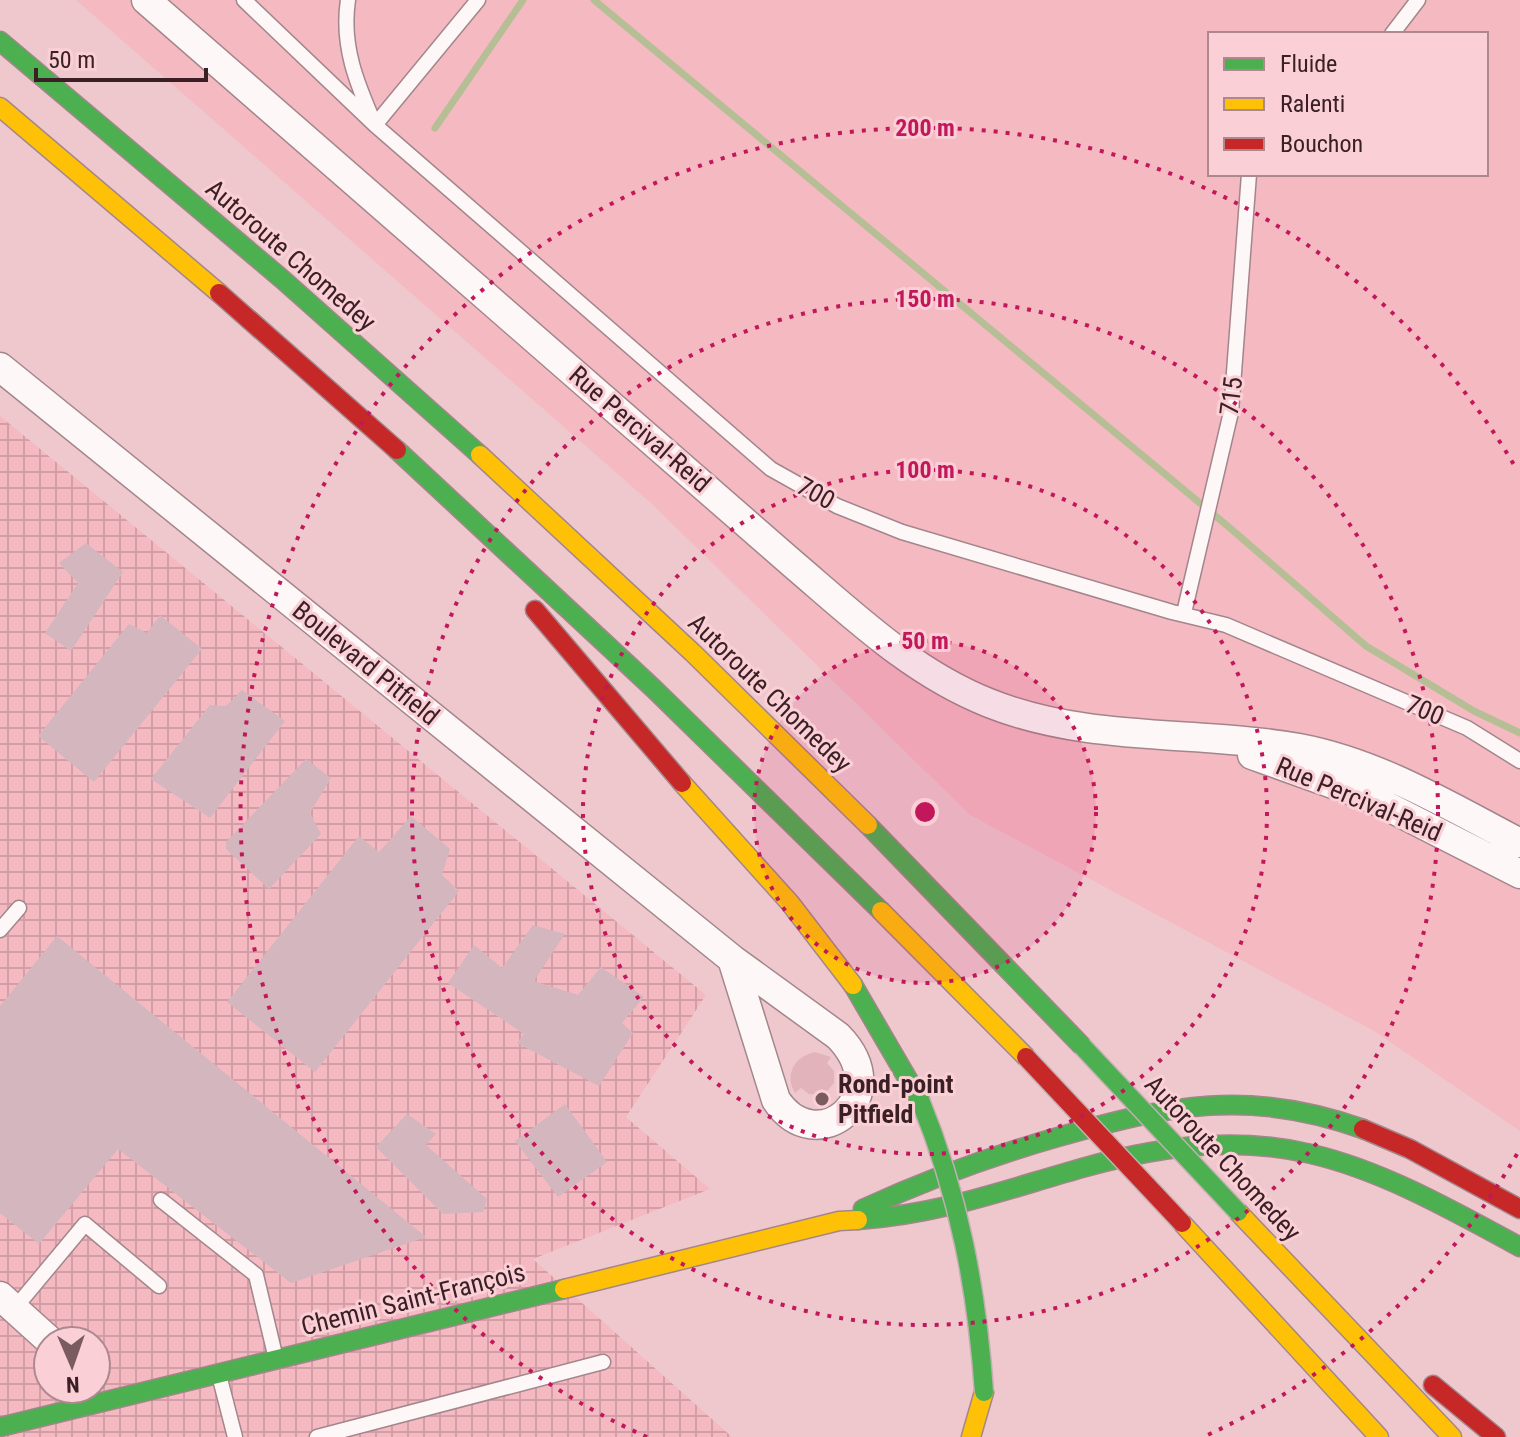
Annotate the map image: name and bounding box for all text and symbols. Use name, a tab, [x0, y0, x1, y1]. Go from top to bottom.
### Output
scale bar	[36, 32, 206, 82]
legend	[1208, 32, 1488, 176]
text: 50 m	[48, 46, 95, 74]
text: Fluide	[1280, 50, 1337, 78]
text: Ralenti	[1280, 90, 1345, 118]
text: 200 m	[895, 114, 955, 142]
text: Bouchon	[1280, 130, 1363, 158]
street label: Autoroute Chomedey	[200, 173, 382, 337]
text: 150 m	[895, 285, 955, 313]
street label: Rue Percival-Reid	[563, 360, 717, 498]
street label: 715	[1214, 375, 1248, 417]
text: 100 m	[895, 456, 955, 484]
street label: 700	[792, 471, 840, 515]
street label: Boulevard Pitfield	[287, 595, 445, 731]
street label: Autoroute Chomedey	[682, 608, 858, 779]
text: 50 m	[901, 627, 949, 655]
street label: 700	[1401, 689, 1449, 731]
street label: Rue Percival-Reid	[1272, 751, 1446, 847]
centre of rings	[911, 798, 939, 826]
place label: Rond-point Pitfield	[838, 1069, 954, 1129]
street label: Autoroute Chomedey	[1139, 1069, 1307, 1247]
marker: Rond-point Pitfield	[813, 1090, 831, 1108]
street label: Chemin Saint-François	[298, 1257, 528, 1341]
north arrow	[32, 1325, 112, 1405]
text: N	[66, 1372, 80, 1397]

